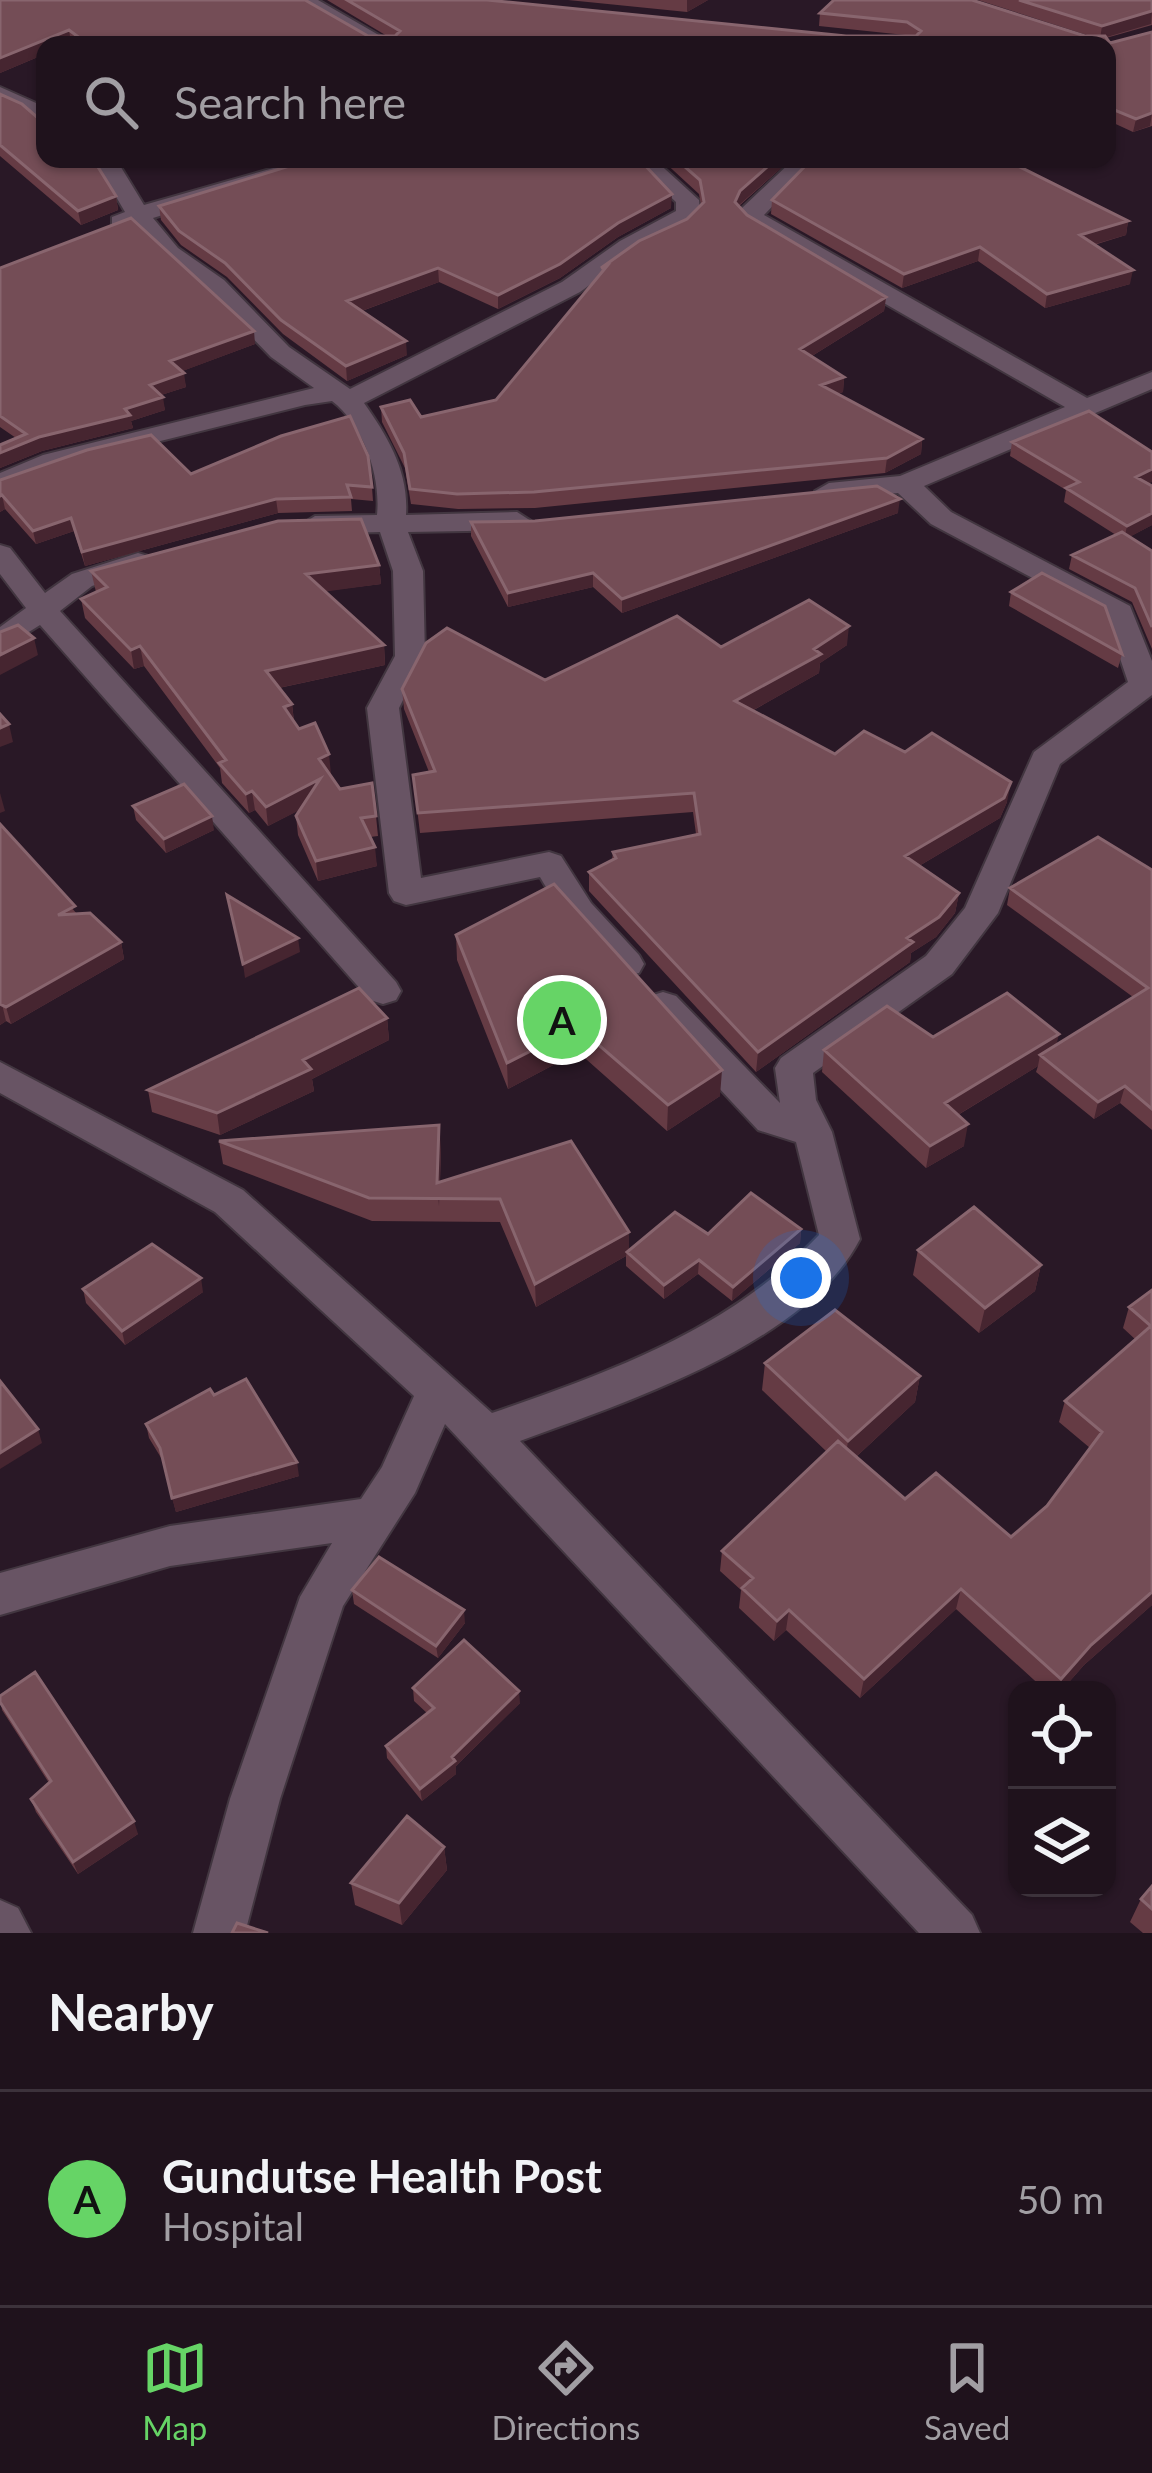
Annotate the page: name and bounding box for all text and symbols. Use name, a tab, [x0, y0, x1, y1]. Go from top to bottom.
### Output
search box	[36, 36, 1116, 168]
icon: search	[78, 69, 144, 135]
text: Search here	[174, 75, 406, 129]
pin: A	[523, 975, 601, 1065]
your location	[771, 1248, 831, 1308]
map controls	[1008, 1681, 1116, 1897]
button: locate	[1008, 1681, 1116, 1789]
button: layers	[1008, 1789, 1116, 1897]
text: Nearby	[48, 1981, 214, 2042]
text: Gundutse Health Post	[162, 2149, 602, 2203]
text: A	[73, 2176, 101, 2222]
text: 50 m	[1017, 2176, 1104, 2222]
text: Hospital	[162, 2203, 304, 2249]
tab: Map	[142, 2335, 208, 2447]
tab: Directions	[491, 2335, 640, 2447]
tab: Saved	[924, 2335, 1010, 2447]

